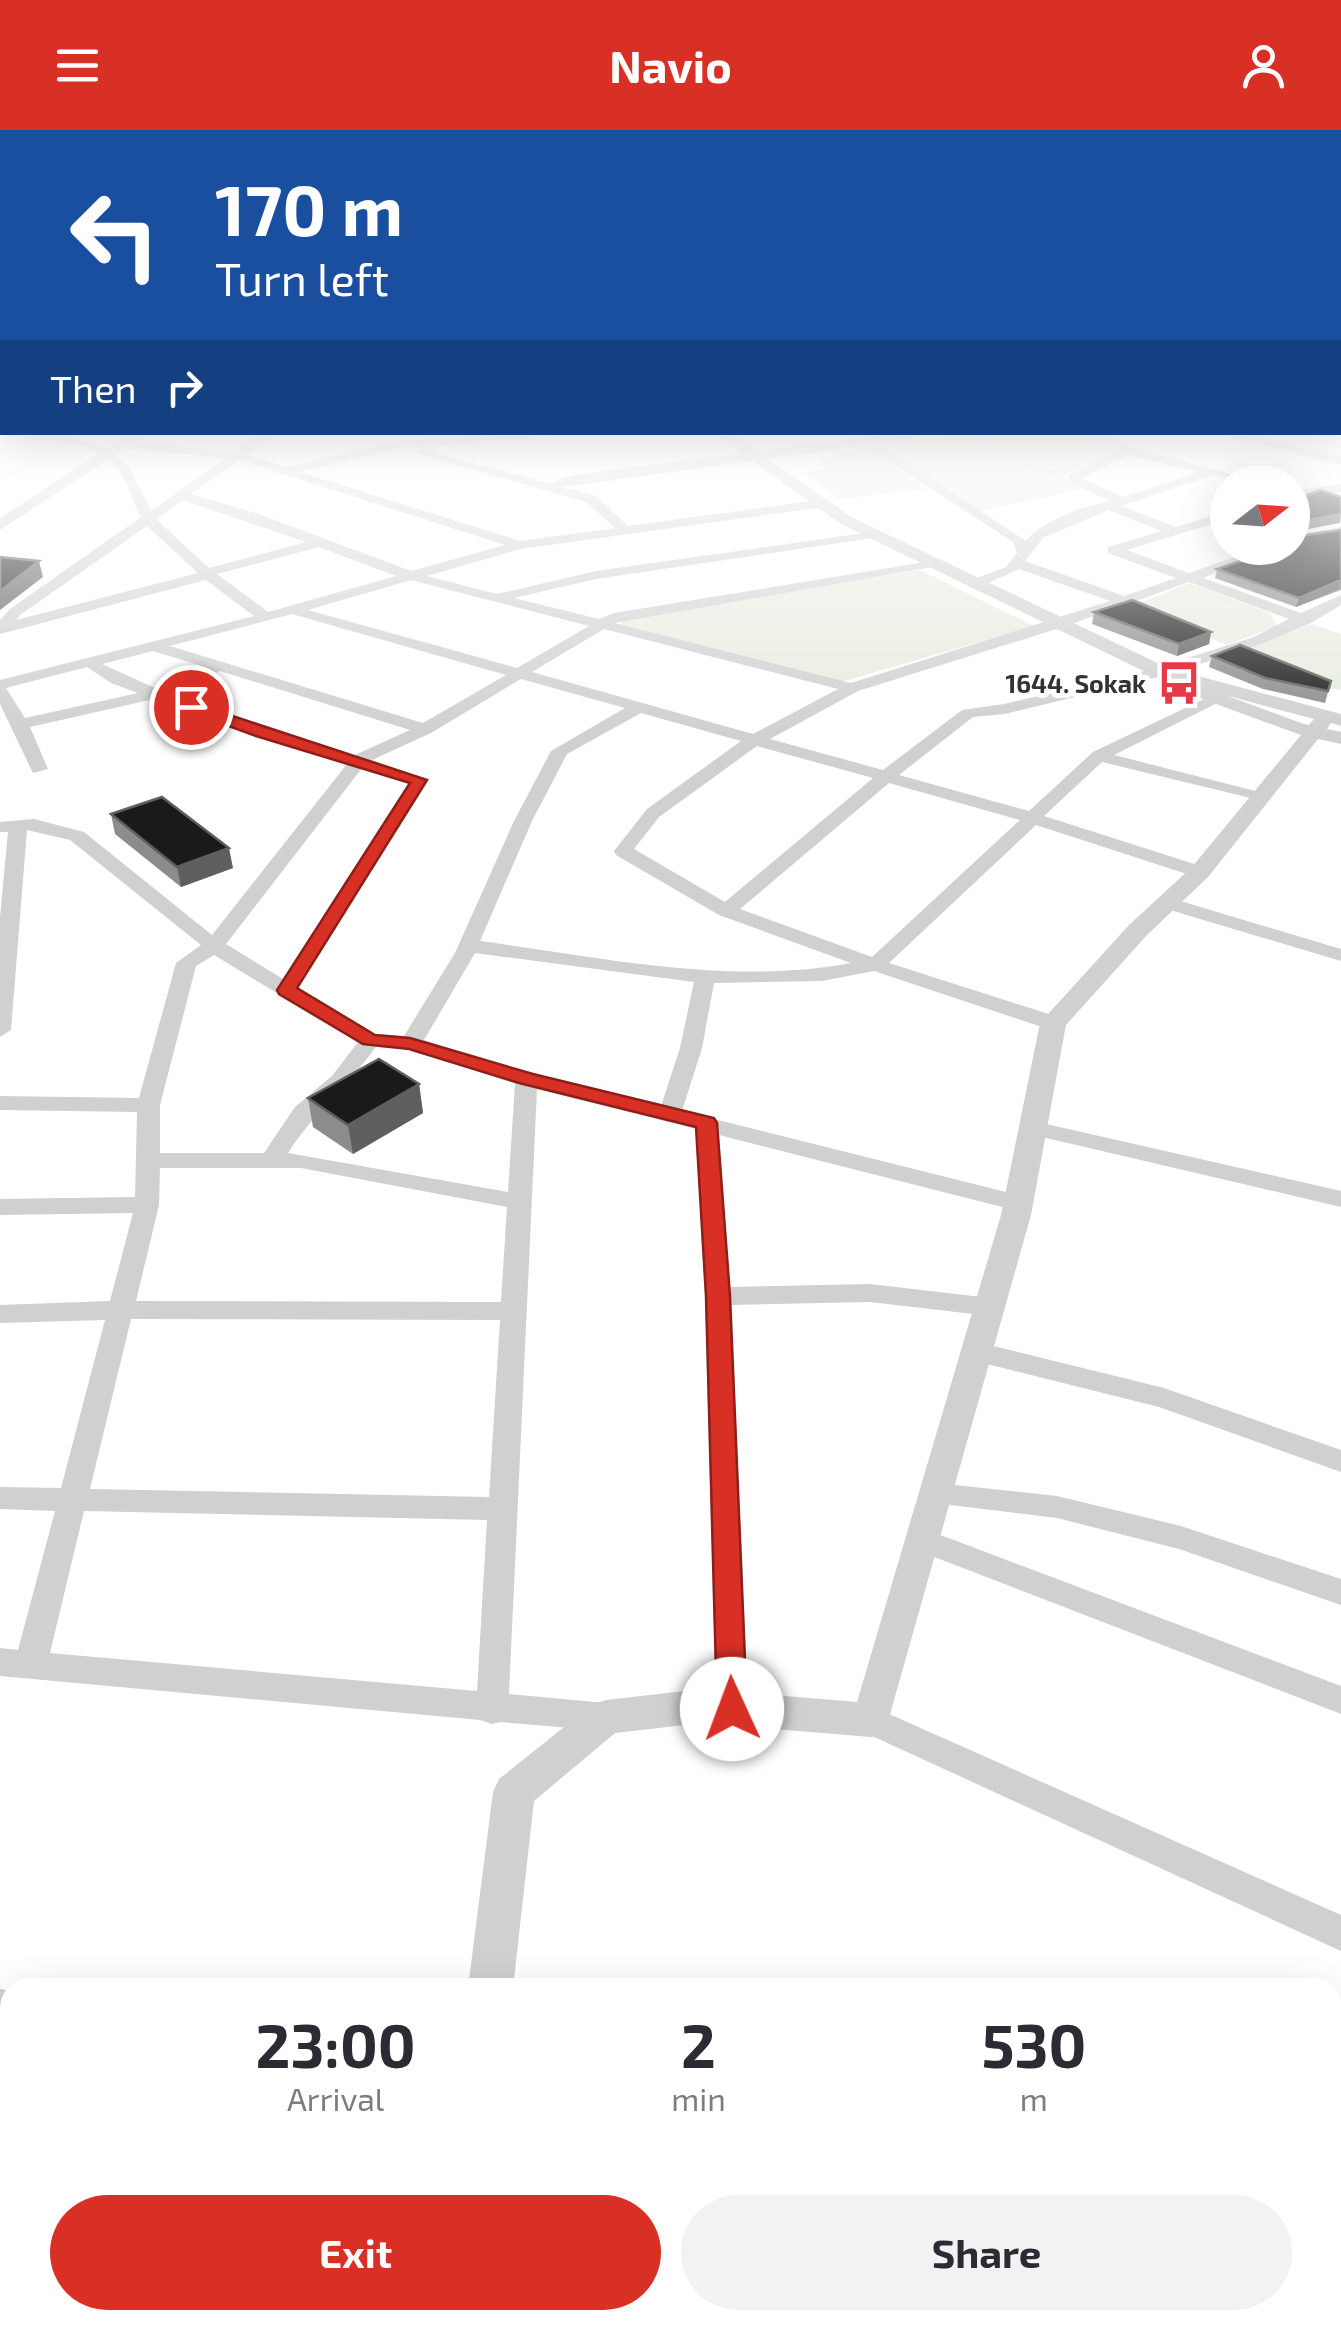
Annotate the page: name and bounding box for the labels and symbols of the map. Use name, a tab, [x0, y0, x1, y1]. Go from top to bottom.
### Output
north arrow	[1210, 465, 1310, 565]
bus stop icon: 1644. Sokak	[1155, 659, 1203, 707]
pin	[149, 665, 234, 750]
place label: 1644. Sokak	[1005, 668, 1146, 698]
position arrow	[680, 1657, 784, 1761]

